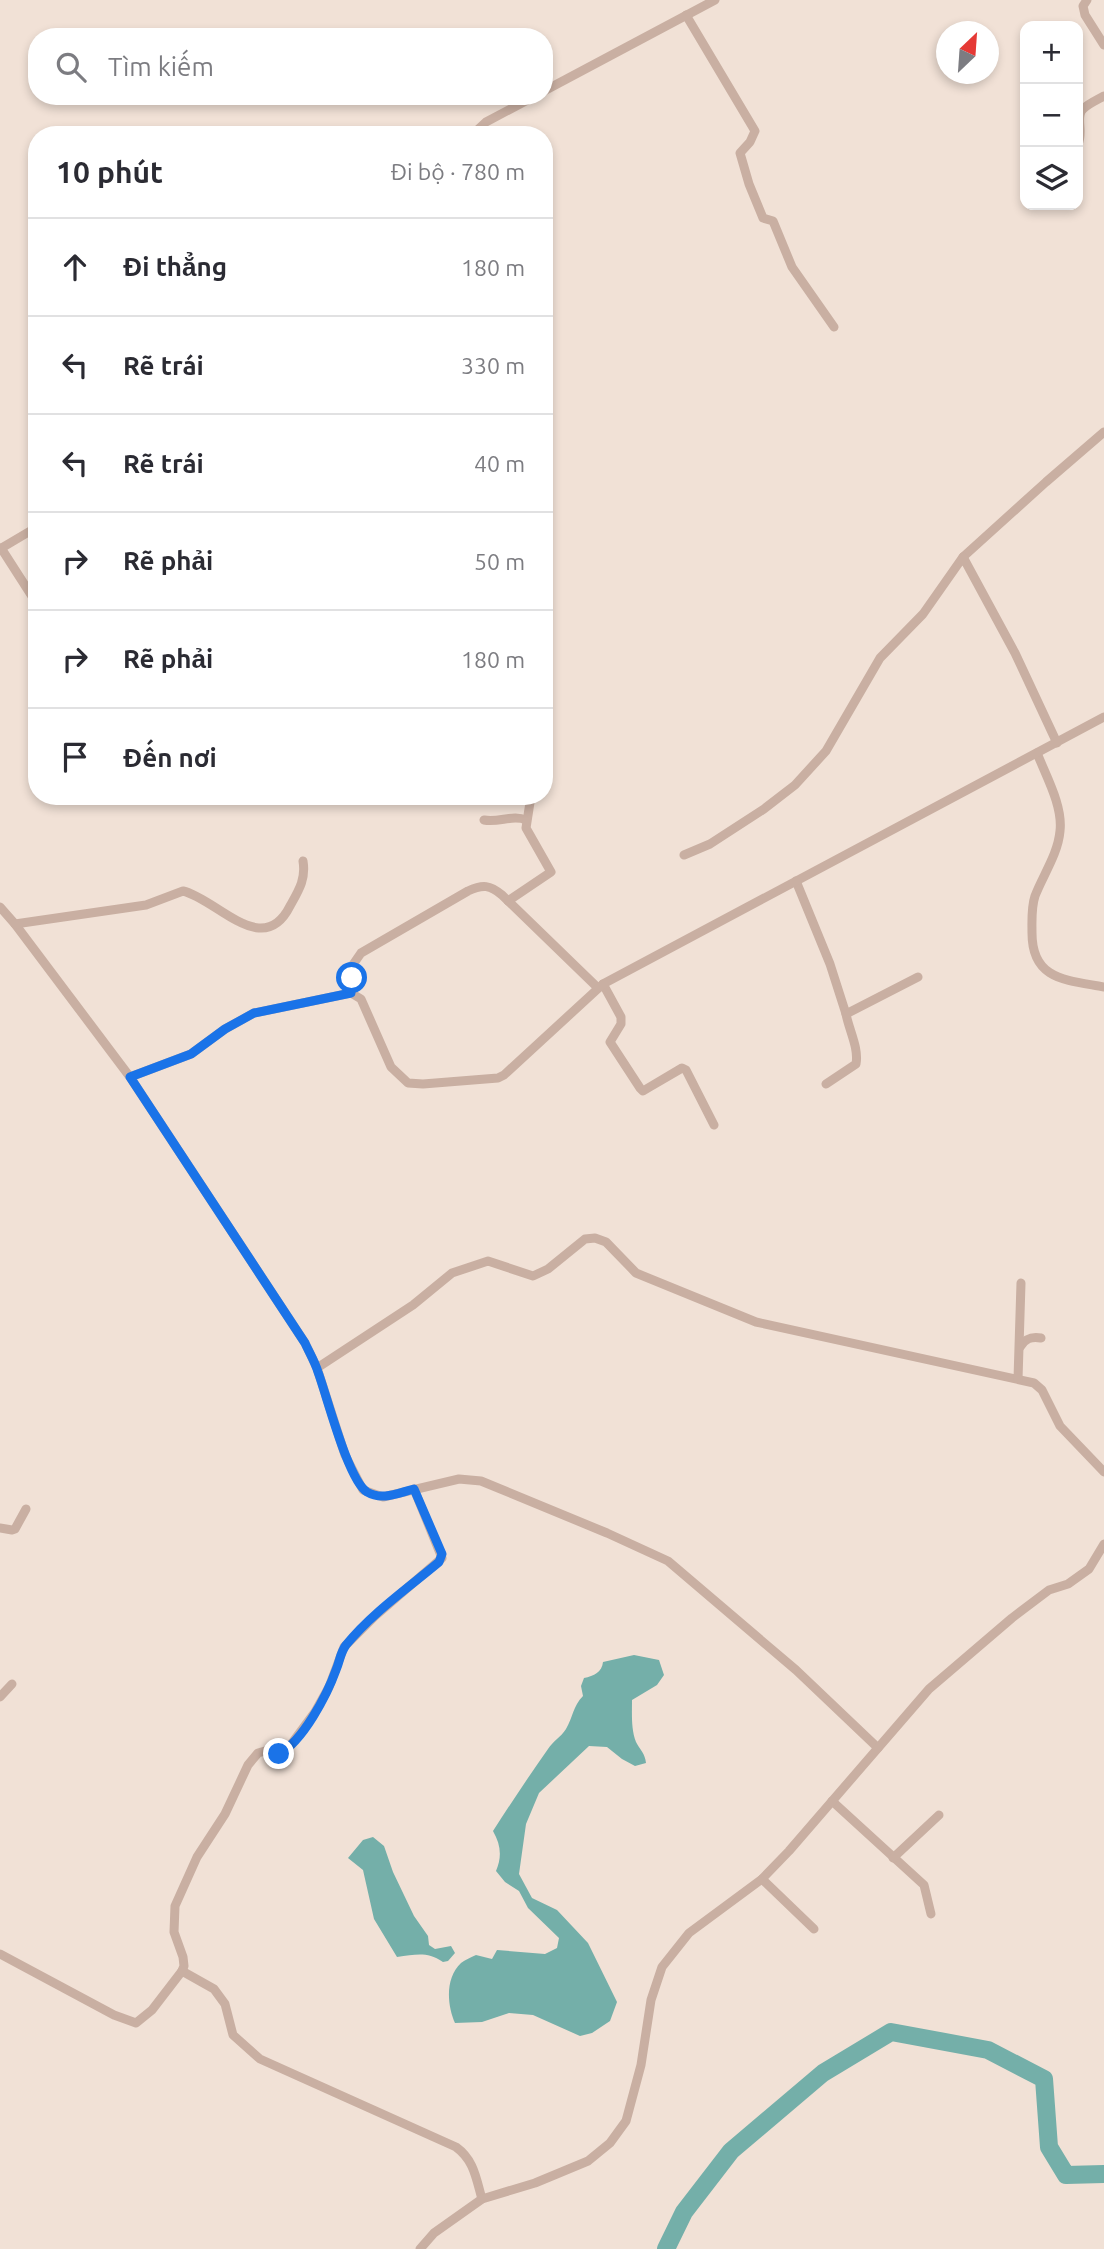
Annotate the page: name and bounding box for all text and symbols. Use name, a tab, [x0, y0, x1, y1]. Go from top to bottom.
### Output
north arrow	[936, 21, 999, 84]
map controls	[1020, 21, 1083, 210]
button: +	[1020, 21, 1083, 84]
search box	[28, 28, 553, 105]
icon: search	[52, 48, 90, 86]
text: Tìm kiếm	[108, 52, 214, 81]
button: −	[1020, 84, 1083, 147]
button: layers	[1020, 147, 1083, 210]
text: 10 phút	[56, 155, 163, 189]
text: Đi bộ · 780 m	[390, 159, 525, 184]
icon: ahead	[56, 248, 94, 286]
text: Đi thẳng	[123, 252, 227, 281]
text: 180 m	[461, 255, 525, 280]
icon: left	[56, 346, 94, 384]
text: Rẽ trái	[123, 351, 204, 380]
text: 330 m	[461, 353, 525, 378]
icon: left	[56, 444, 94, 482]
text: Rẽ trái	[123, 449, 204, 478]
text: 40 m	[474, 451, 525, 476]
icon: right	[56, 542, 94, 580]
text: Rẽ phải	[123, 546, 213, 575]
text: 50 m	[474, 549, 525, 574]
icon: right	[56, 640, 94, 678]
text: Rẽ phải	[123, 644, 213, 673]
text: 180 m	[461, 647, 525, 672]
icon: arrive	[56, 738, 94, 776]
text: Đến nơi	[123, 743, 217, 772]
route start	[336, 962, 367, 993]
route end	[263, 1738, 294, 1769]

